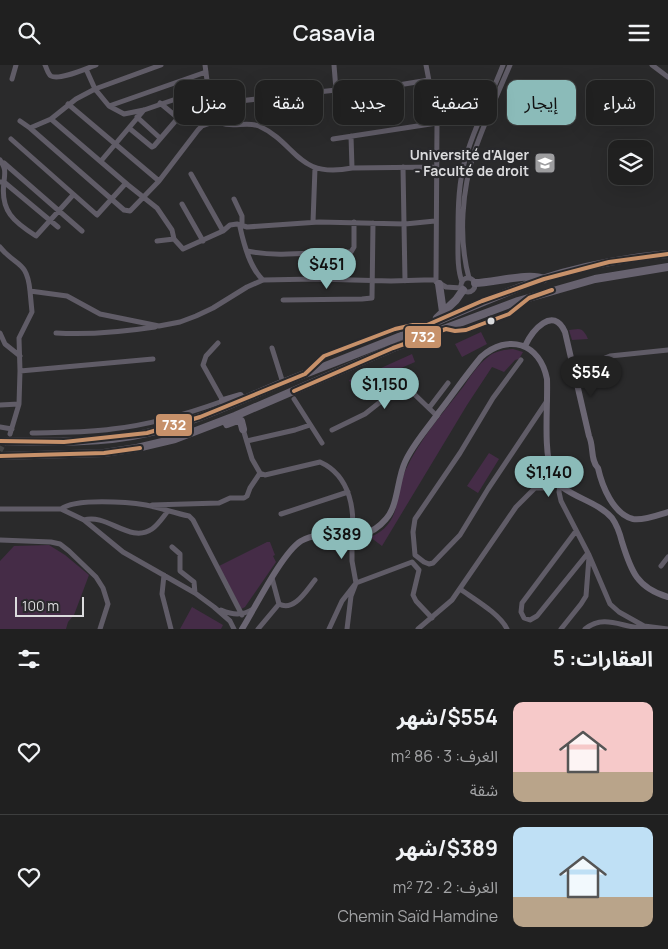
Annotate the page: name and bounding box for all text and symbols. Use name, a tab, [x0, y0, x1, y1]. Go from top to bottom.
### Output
text: Casavia	[293, 18, 375, 48]
icon: search	[15, 19, 43, 47]
icon: menu	[625, 19, 653, 47]
chip: منزل	[174, 80, 245, 125]
chip: شقة	[255, 80, 323, 125]
chip: جديد	[333, 80, 404, 125]
chip: تصفية	[414, 80, 497, 125]
chip: إيجار	[507, 80, 576, 125]
chip: شراء	[586, 80, 654, 125]
map controls	[608, 140, 653, 185]
button: layers	[608, 140, 653, 185]
place label: Université d'Alger - Faculté de droit	[410, 145, 529, 180]
school or university icon: Université d'Alger - Faculté de droit	[533, 151, 557, 175]
pin: $451	[297, 247, 357, 290]
text: $451	[309, 253, 345, 275]
unlabelled marker	[486, 316, 496, 326]
line badge: 732	[404, 325, 442, 349]
text: 732	[411, 327, 435, 346]
pin: $554	[561, 355, 621, 398]
text: $554	[572, 361, 610, 383]
pin: $1,150	[344, 367, 426, 410]
text: $1,150	[362, 373, 408, 395]
line badge: 732	[155, 413, 193, 437]
text: 732	[162, 415, 186, 434]
pin: $1,140	[508, 455, 590, 498]
text: $1,140	[526, 461, 572, 483]
pin: $389	[312, 517, 372, 560]
text: $389	[322, 523, 362, 545]
scale bar	[15, 594, 84, 617]
text: 100 m	[22, 596, 59, 615]
text: العقارات: 5	[553, 644, 653, 672]
icon: filters	[15, 645, 43, 673]
text: $554/شهر	[397, 703, 498, 731]
icon: home	[553, 722, 613, 782]
icon: heart	[15, 738, 43, 766]
text: الغرف: 3 · 86 m²	[391, 745, 498, 767]
text: شقة	[470, 779, 498, 801]
text: $389/شهر	[396, 834, 498, 862]
icon: home	[553, 847, 613, 907]
icon: heart	[15, 863, 43, 891]
text: الغرف: 2 · 72 m²	[393, 876, 498, 898]
text: Chemin Saïd Hamdine	[337, 905, 498, 927]

